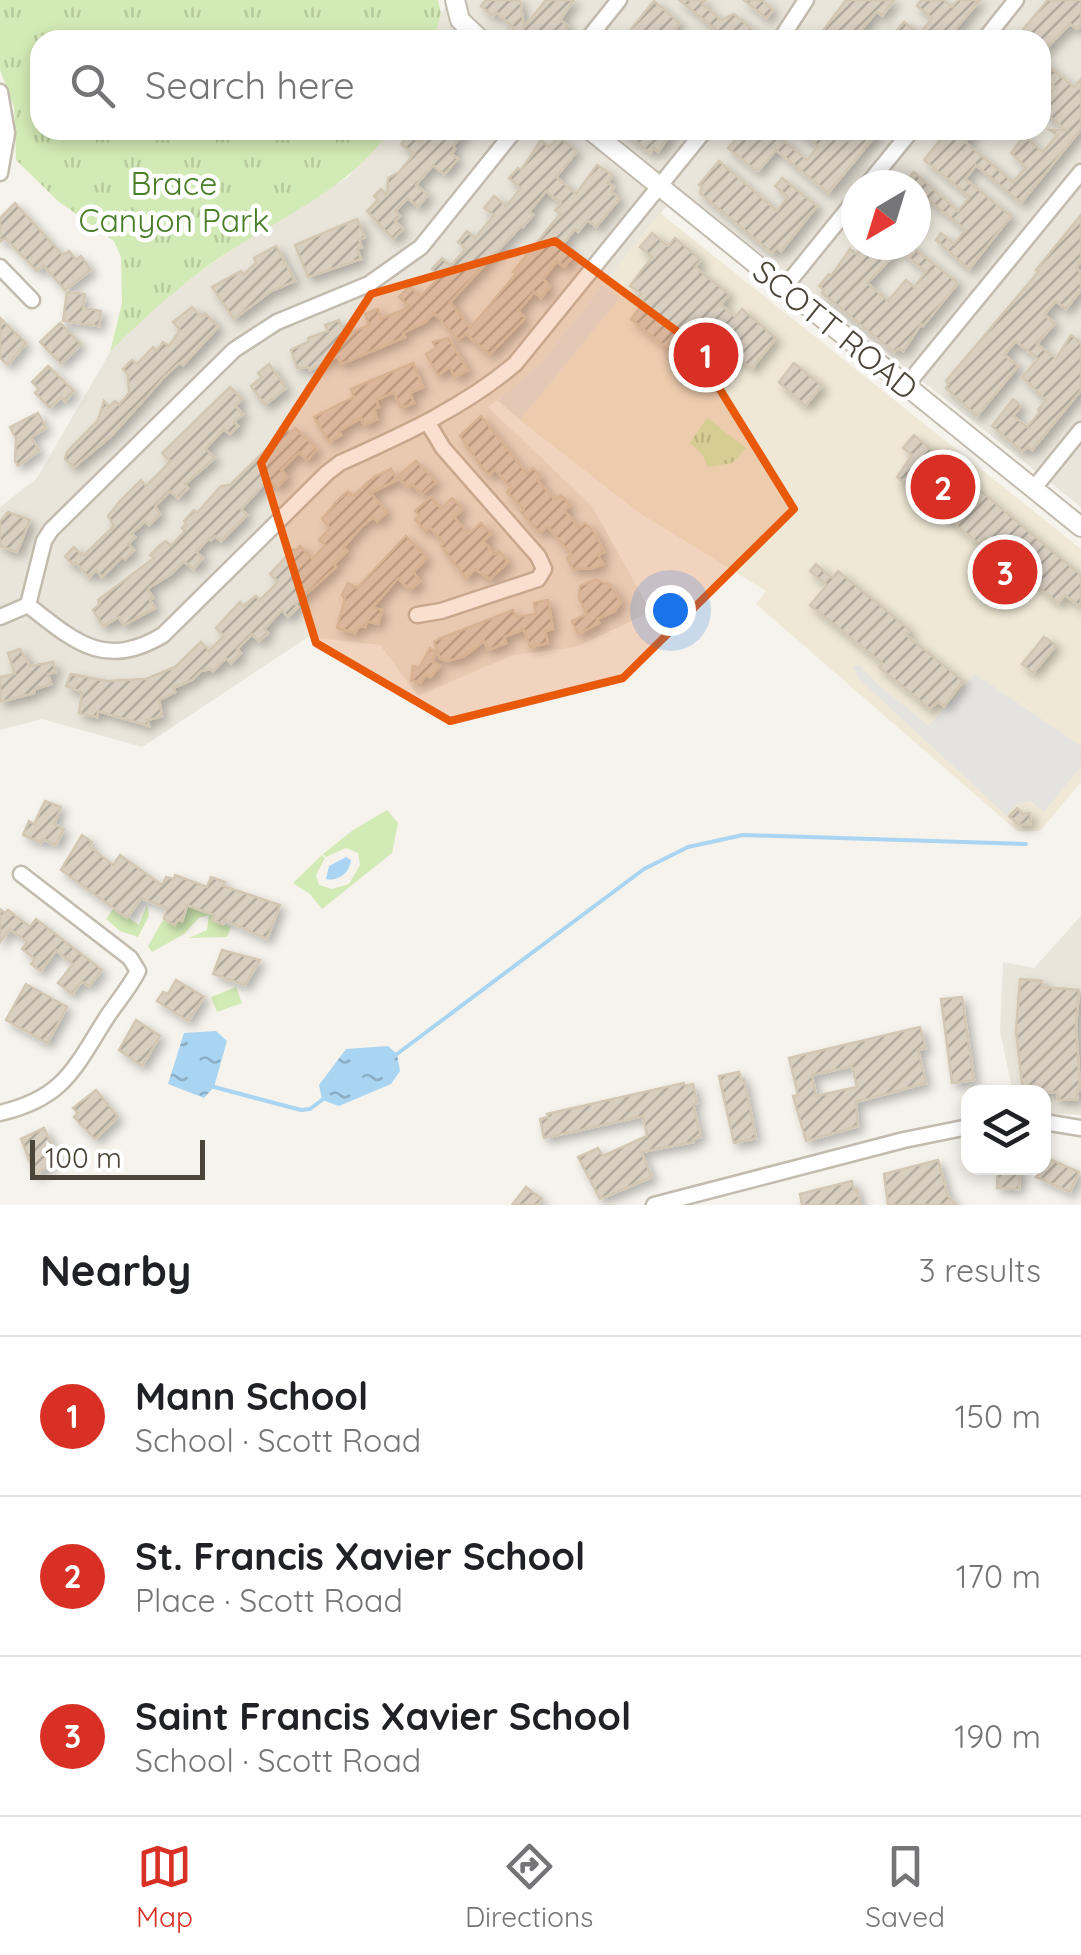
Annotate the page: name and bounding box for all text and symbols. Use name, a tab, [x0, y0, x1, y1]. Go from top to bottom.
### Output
search box	[30, 30, 1051, 140]
icon: search	[65, 58, 120, 113]
text: Search here	[145, 61, 355, 109]
park label: Brace Canyon Park	[79, 163, 269, 240]
north arrow	[841, 170, 931, 260]
street label: SCOTT ROAD	[745, 251, 926, 408]
pin: 1	[674, 318, 738, 392]
pin: 2	[910, 450, 976, 524]
pin: 3	[972, 534, 1038, 610]
your location	[645, 585, 696, 636]
map controls	[961, 1085, 1051, 1175]
button: layers	[961, 1085, 1051, 1175]
scale bar	[30, 1135, 205, 1180]
text: 100 m	[45, 1140, 122, 1175]
text: Nearby	[40, 1244, 191, 1297]
text: 3 results	[919, 1250, 1041, 1290]
text: Mann School	[135, 1372, 368, 1420]
text: 1	[66, 1396, 79, 1436]
text: 150 m	[955, 1396, 1041, 1436]
text: School · Scott Road	[135, 1420, 421, 1460]
text: St. Francis Xavier School	[135, 1532, 585, 1580]
text: 2	[63, 1556, 82, 1596]
text: 170 m	[956, 1556, 1041, 1596]
text: Place · Scott Road	[135, 1580, 403, 1620]
text: Saint Francis Xavier School	[135, 1692, 631, 1740]
text: 3	[64, 1716, 81, 1756]
text: 190 m	[954, 1716, 1041, 1756]
text: School · Scott Road	[135, 1740, 421, 1780]
tab: Map	[136, 1839, 193, 1934]
tab: Directions	[465, 1839, 593, 1934]
tab: Saved	[865, 1839, 945, 1934]

